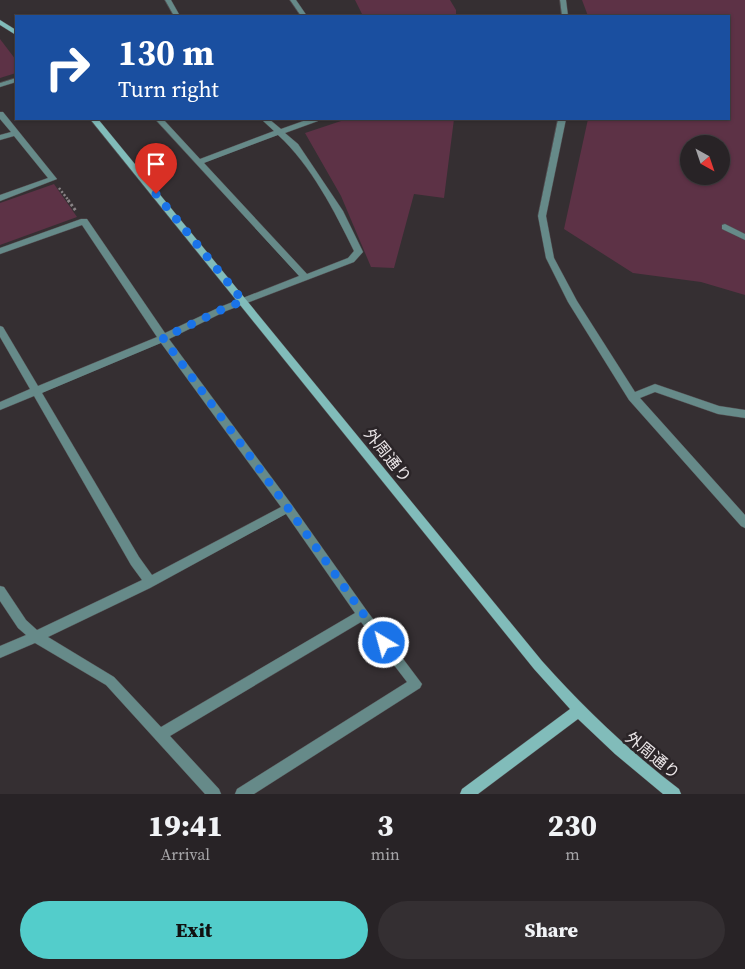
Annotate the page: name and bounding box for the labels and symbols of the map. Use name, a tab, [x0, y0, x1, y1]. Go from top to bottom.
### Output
north arrow	[680, 135, 730, 185]
pin	[135, 143, 177, 194]
street label: 外周通り	[359, 423, 417, 487]
position arrow	[357, 616, 409, 668]
street label: 外周通り	[621, 726, 685, 784]

